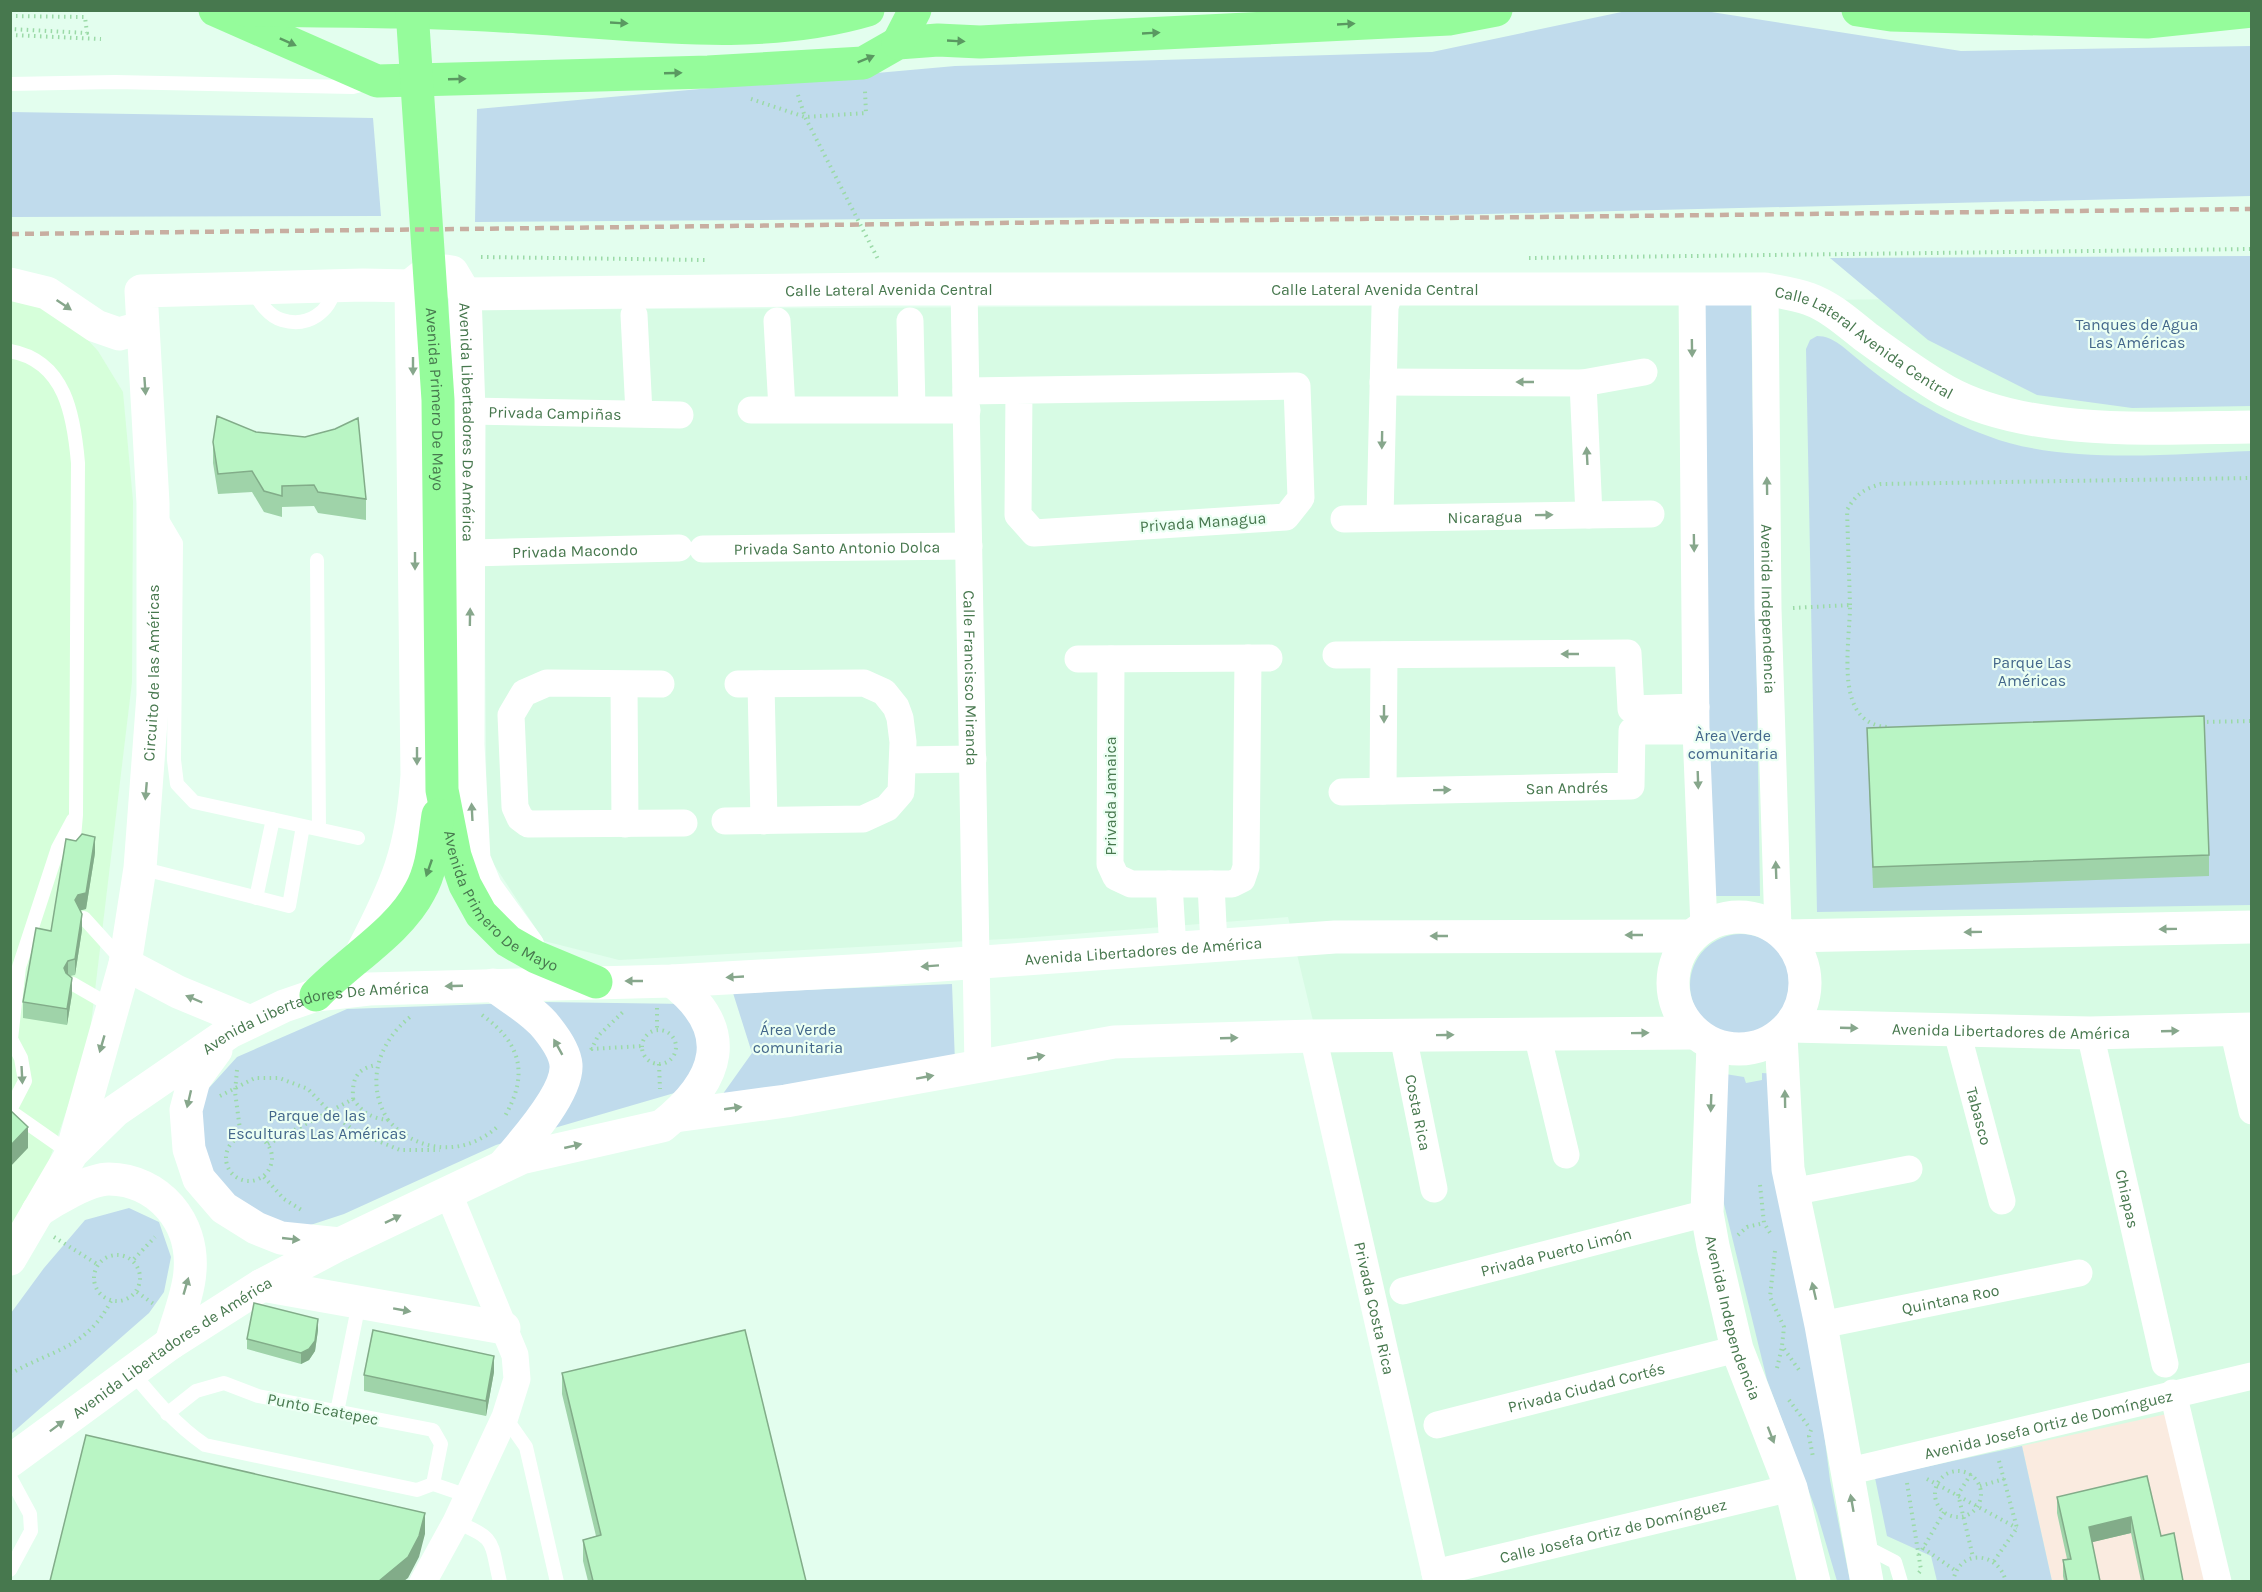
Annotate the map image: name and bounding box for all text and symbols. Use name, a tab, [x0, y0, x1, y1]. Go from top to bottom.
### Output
one-way arrow	[609, 18, 628, 27]
one-way arrow	[1336, 19, 1355, 28]
one-way arrow	[1141, 29, 1160, 38]
one-way arrow	[947, 36, 966, 45]
one-way arrow	[279, 38, 297, 47]
one-way arrow	[858, 54, 876, 64]
one-way arrow	[663, 68, 682, 77]
one-way arrow	[447, 74, 466, 84]
street label: Calle Lateral Avenida Central	[785, 280, 993, 300]
street label: Calle Lateral Avenida Central	[1271, 280, 1479, 299]
street label: Calle Lateral Avenida Central	[1773, 282, 1957, 403]
one-way arrow	[56, 299, 72, 311]
street label: Avenida Libertadores De América	[456, 302, 479, 542]
street label: Avenida Primero De Mayo	[422, 307, 448, 491]
park label: Tanques de Agua Las Américas	[2076, 315, 2198, 352]
one-way arrow	[1687, 339, 1697, 358]
one-way arrow	[408, 356, 418, 375]
one-way arrow	[140, 377, 150, 396]
one-way arrow	[1515, 377, 1534, 387]
street label: Privada Campiñas	[488, 402, 622, 423]
one-way arrow	[1377, 431, 1387, 450]
one-way arrow	[1582, 447, 1591, 466]
one-way arrow	[1762, 477, 1772, 496]
street label: Nicaragua	[1447, 507, 1523, 527]
street label: Privada Managua	[1139, 508, 1267, 536]
one-way arrow	[1534, 511, 1553, 520]
street label: Avenida Independencia	[1758, 524, 1780, 694]
one-way arrow	[1689, 534, 1699, 553]
street label: Privada Santo Antonio Dolca	[734, 537, 940, 558]
street label: Privada Macondo	[512, 539, 638, 562]
one-way arrow	[410, 551, 420, 570]
street label: Circuito de las Américas	[139, 584, 163, 762]
street label: Calle Francisco Miranda	[960, 590, 982, 766]
one-way arrow	[465, 608, 475, 627]
one-way arrow	[1560, 649, 1579, 659]
park label: Parque Las Américas	[1992, 653, 2072, 690]
one-way arrow	[1379, 704, 1389, 723]
park label: Àrea Verde comunitaria	[1688, 726, 1778, 763]
street label: Privada Jamaica	[1101, 736, 1120, 856]
one-way arrow	[412, 746, 421, 765]
one-way arrow	[1693, 771, 1702, 790]
street label: San Andrés	[1525, 777, 1609, 798]
one-way arrow	[141, 781, 151, 800]
one-way arrow	[1432, 785, 1451, 794]
one-way arrow	[467, 803, 476, 822]
street label: Avenida Primero De Mayo	[441, 829, 561, 975]
one-way arrow	[424, 859, 434, 877]
one-way arrow	[1771, 861, 1781, 880]
one-way arrow	[2158, 924, 2177, 933]
one-way arrow	[1963, 927, 1982, 937]
one-way arrow	[1624, 930, 1643, 940]
one-way arrow	[1429, 931, 1448, 941]
street label: Avenida Libertadores de América	[1024, 933, 1263, 969]
one-way arrow	[920, 961, 939, 971]
one-way arrow	[726, 973, 745, 982]
one-way arrow	[624, 976, 643, 986]
street label: Avenida Libertadores De América	[198, 978, 429, 1058]
one-way arrow	[444, 981, 463, 991]
one-way arrow	[185, 994, 203, 1003]
street label: Avenida Libertadores de América	[1892, 1019, 2130, 1043]
park label: Área Verde comunitaria	[753, 1020, 843, 1057]
one-way arrow	[1840, 1024, 1859, 1033]
one-way arrow	[2161, 1026, 2180, 1036]
one-way arrow	[1631, 1028, 1650, 1038]
one-way arrow	[1436, 1030, 1455, 1040]
one-way arrow	[1220, 1034, 1239, 1043]
one-way arrow	[97, 1035, 106, 1053]
one-way arrow	[553, 1038, 563, 1055]
one-way arrow	[1027, 1052, 1046, 1061]
one-way arrow	[18, 1066, 27, 1085]
one-way arrow	[916, 1072, 935, 1081]
street label: Costa Rica	[1402, 1073, 1435, 1152]
street label: Tabasco	[1963, 1085, 1996, 1147]
one-way arrow	[184, 1089, 194, 1108]
one-way arrow	[1780, 1089, 1790, 1108]
one-way arrow	[1706, 1094, 1716, 1113]
one-way arrow	[723, 1103, 742, 1112]
park label: Parque de las Esculturas Las Américas	[227, 1106, 407, 1143]
one-way arrow	[564, 1141, 582, 1151]
street label: Chiapas	[2112, 1168, 2143, 1230]
one-way arrow	[385, 1214, 402, 1223]
street label: Privada Puerto Limón	[1479, 1223, 1634, 1280]
one-way arrow	[281, 1234, 300, 1244]
street label: Avenida Independencia	[1702, 1234, 1765, 1402]
street label: Privada Costa Rica	[1350, 1240, 1399, 1376]
street label: Avenida Libertadores de América	[68, 1272, 275, 1422]
one-way arrow	[182, 1277, 191, 1295]
street label: Quintana Roo	[1900, 1280, 2001, 1318]
one-way arrow	[1808, 1282, 1818, 1300]
one-way arrow	[393, 1306, 412, 1315]
street label: Privada Ciudad Cortés	[1506, 1358, 1667, 1416]
street label: Avenida Josefa Ortiz de Domínguez	[1922, 1386, 2175, 1463]
street label: Punto Ecatepec	[266, 1389, 380, 1429]
one-way arrow	[49, 1419, 65, 1432]
one-way arrow	[1766, 1427, 1776, 1445]
street label: Calle Josefa Ortiz de Domínguez	[1498, 1494, 1728, 1567]
one-way arrow	[1847, 1494, 1856, 1513]

